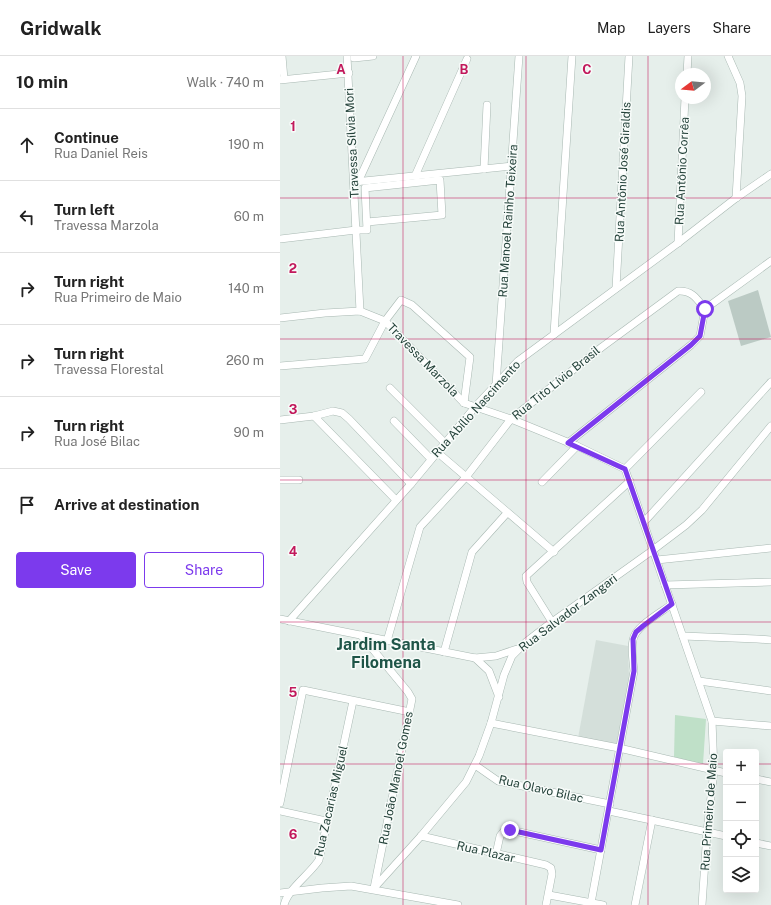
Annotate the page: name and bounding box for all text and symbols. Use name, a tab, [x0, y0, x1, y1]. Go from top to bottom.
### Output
text: Gridwalk	[20, 17, 101, 39]
text: Map	[597, 20, 625, 36]
text: Layers	[647, 20, 691, 36]
text: Share	[713, 20, 751, 36]
text: A	[336, 62, 346, 77]
text: B	[460, 62, 469, 77]
text: C	[582, 62, 592, 77]
north arrow	[675, 68, 711, 104]
text: 10 min	[16, 72, 68, 92]
text: Walk · 740 m	[187, 75, 264, 90]
street label: Travessa Sílvia Mori	[342, 88, 362, 198]
street label: Rua Antônio José Giraldis	[612, 102, 634, 242]
street label: Rua Antônio Corrêa	[672, 117, 692, 225]
text: 1	[290, 119, 296, 134]
text: Continue	[54, 129, 119, 146]
icon: ahead	[16, 134, 38, 156]
text: 190 m	[228, 137, 264, 152]
street label: Rua Manoel Rainho Teixeira	[496, 144, 520, 298]
text: Rua Daniel Reis	[54, 146, 148, 161]
text: Turn left	[54, 201, 115, 218]
icon: left	[16, 206, 38, 228]
text: 60 m	[234, 209, 264, 224]
text: Travessa Marzola	[54, 218, 159, 233]
text: 2	[289, 261, 297, 276]
text: Turn right	[54, 273, 124, 290]
icon: right	[16, 278, 38, 300]
text: 140 m	[228, 281, 264, 296]
text: Rua Primeiro de Maio	[54, 290, 182, 305]
route start	[696, 300, 714, 318]
street label: Travessa Marzola	[384, 320, 462, 400]
street label: Rua Tito Lívio Brasil	[509, 343, 603, 423]
text: Turn right	[54, 345, 124, 362]
icon: right	[16, 350, 38, 372]
text: 260 m	[226, 353, 264, 368]
street label: Rua Abílio Nascimento	[429, 357, 523, 460]
text: Travessa Florestal	[54, 362, 164, 377]
text: 3	[289, 402, 298, 417]
text: Turn right	[54, 417, 124, 434]
icon: right	[16, 422, 38, 444]
text: 90 m	[234, 425, 264, 440]
text: Rua José Bilac	[54, 434, 140, 449]
icon: arrive	[16, 494, 38, 516]
text: Arrive at destination	[54, 496, 199, 513]
text: 4	[289, 544, 298, 559]
button: Save	[16, 552, 136, 588]
button: Share	[144, 552, 264, 588]
street label: Rua Salvador Zangari	[516, 571, 620, 655]
district label: Jardim Santa Filomena	[336, 635, 436, 672]
text: 5	[289, 685, 298, 700]
street label: Rua João Manoel Gomes	[376, 710, 416, 846]
street label: Rua Zacarias Miguel	[311, 744, 351, 858]
map controls	[723, 749, 759, 893]
button: +	[723, 749, 759, 785]
street label: Rua Primeiro de Maio	[698, 752, 720, 871]
street label: Rua Olavo Bilac	[497, 772, 585, 806]
button: −	[723, 785, 759, 821]
route end	[501, 821, 519, 839]
button: locate	[723, 821, 759, 857]
text: 6	[289, 827, 298, 842]
street label: Rua Plazar	[455, 838, 517, 866]
button: layers	[723, 857, 759, 893]

